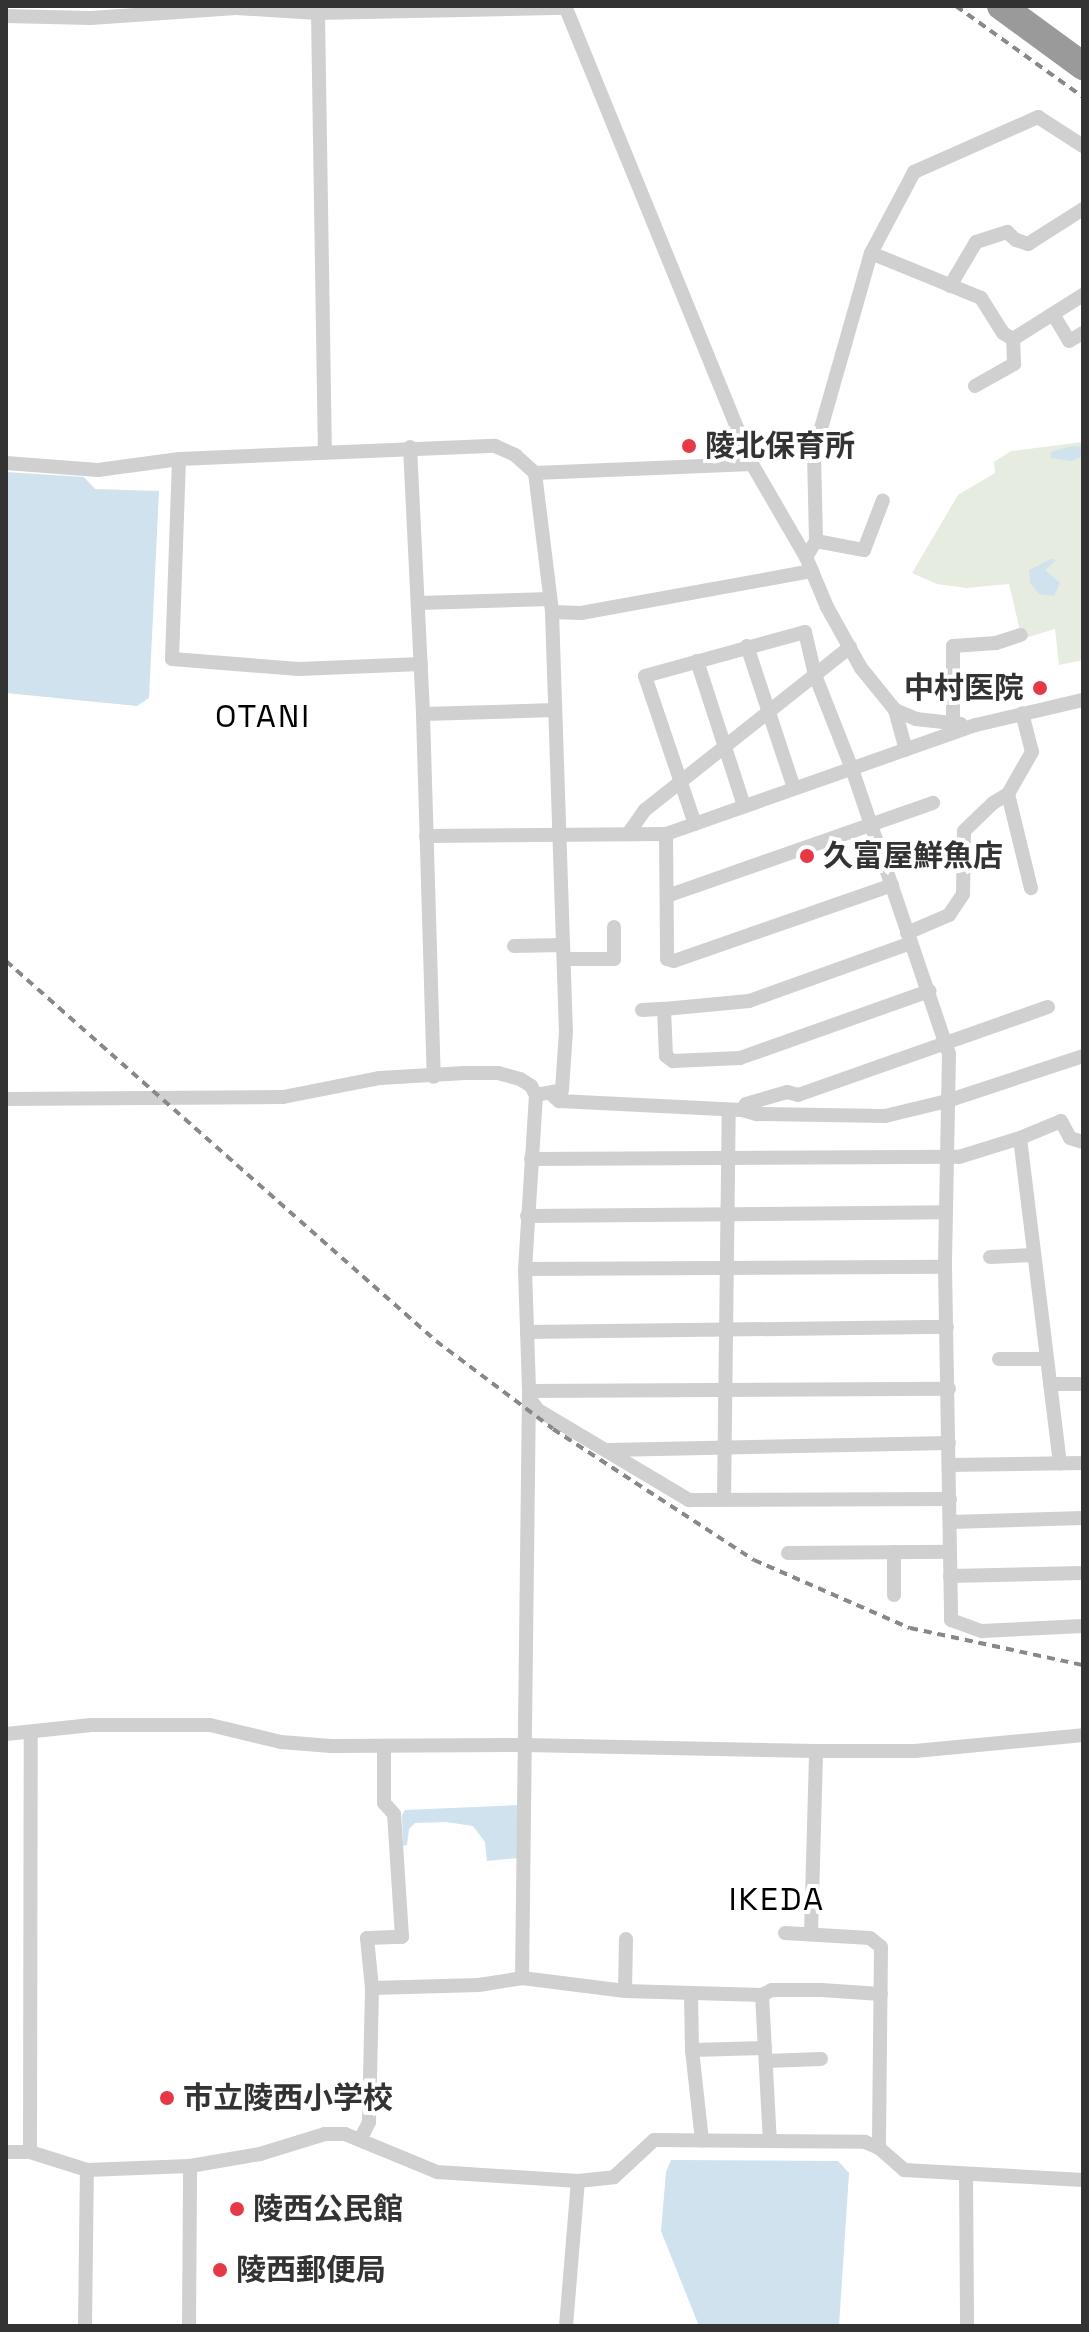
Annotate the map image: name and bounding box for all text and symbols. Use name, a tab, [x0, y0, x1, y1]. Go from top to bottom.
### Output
place label: 陵北保育所	[705, 428, 855, 464]
marker: 陵北保育所	[680, 437, 698, 455]
place label: 中村医院	[904, 670, 1024, 706]
marker: 中村医院	[1031, 679, 1049, 697]
district label: OTANI	[215, 697, 311, 735]
place label: 久富屋鮮魚店	[823, 838, 1003, 874]
marker: 久富屋鮮魚店	[798, 847, 816, 865]
district label: IKEDA	[729, 1880, 825, 1918]
place label: 市立陵西小学校	[183, 2080, 393, 2116]
marker: 市立陵西小学校	[158, 2089, 176, 2107]
place label: 陵西公民館	[253, 2191, 403, 2227]
marker: 陵西公民館	[228, 2200, 246, 2218]
place label: 陵西郵便局	[236, 2252, 386, 2288]
marker: 陵西郵便局	[211, 2261, 229, 2279]

